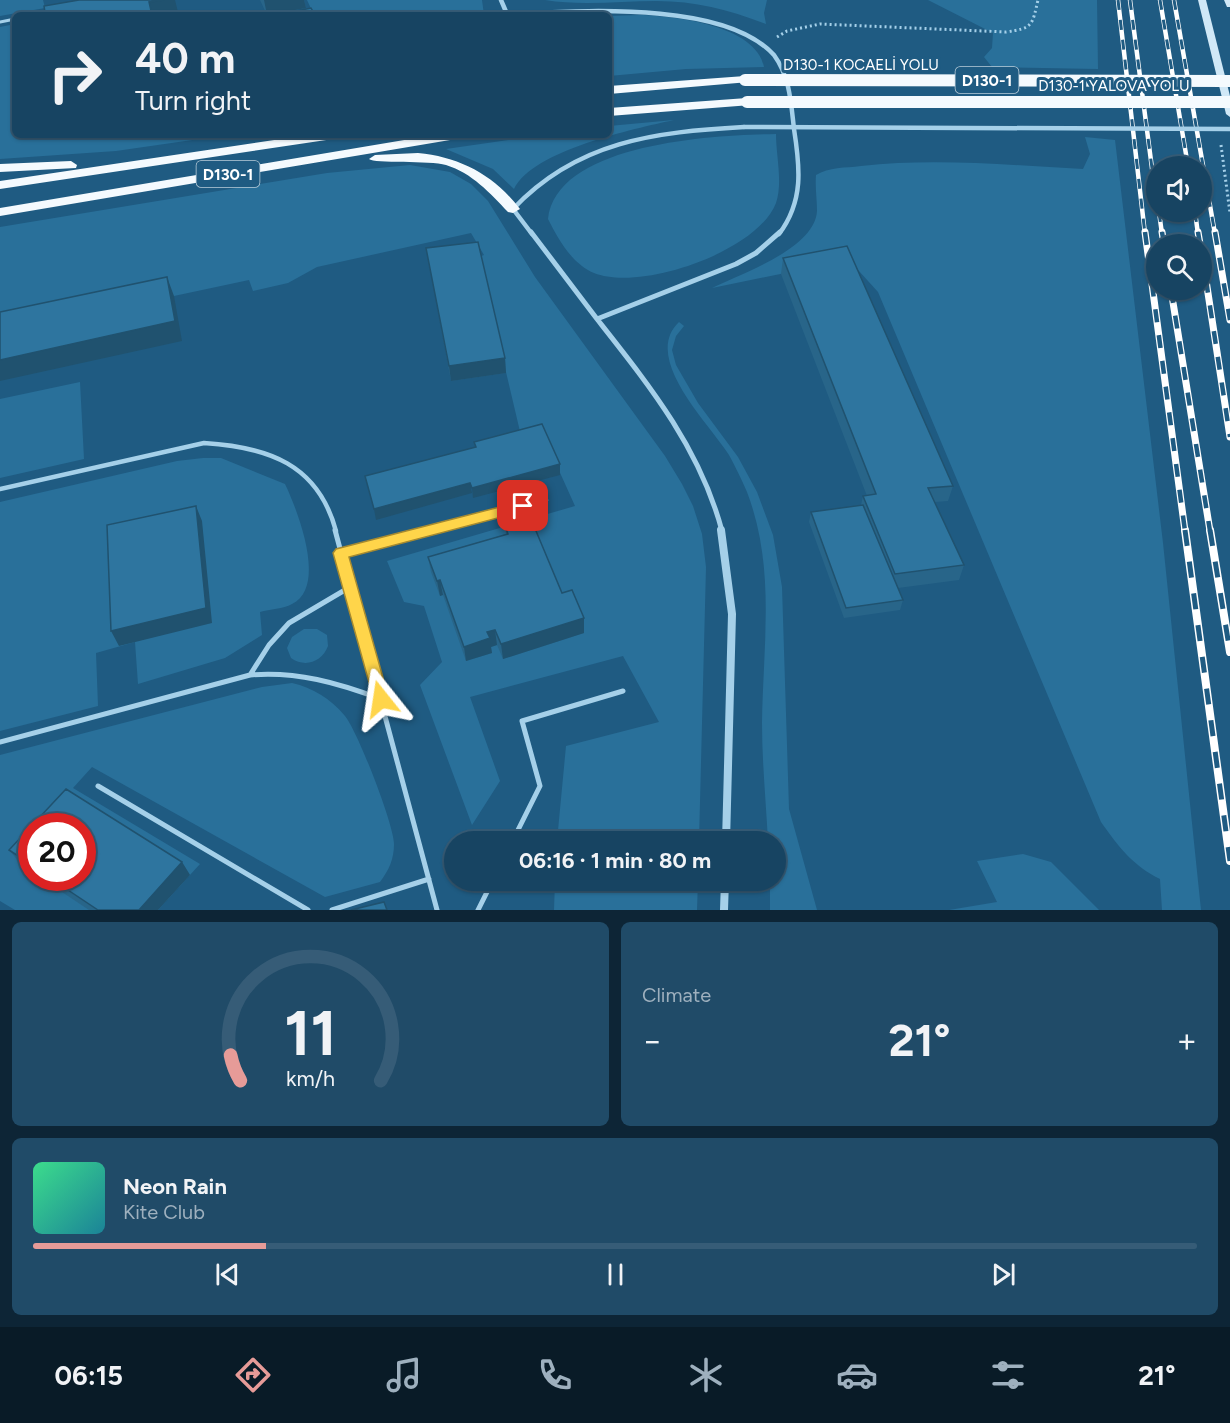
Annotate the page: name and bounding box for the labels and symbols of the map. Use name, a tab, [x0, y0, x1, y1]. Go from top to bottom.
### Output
street label: D130-1 KOCAELİ YOLU	[783, 56, 939, 74]
road number: D130-1	[956, 67, 1018, 93]
street label: D130-1 YALOVA YOLU	[1038, 77, 1190, 95]
road number: D130-1	[196, 161, 260, 187]
pin	[497, 480, 548, 531]
position arrow	[349, 667, 413, 731]
speed limit sign: 20	[18, 813, 96, 891]

